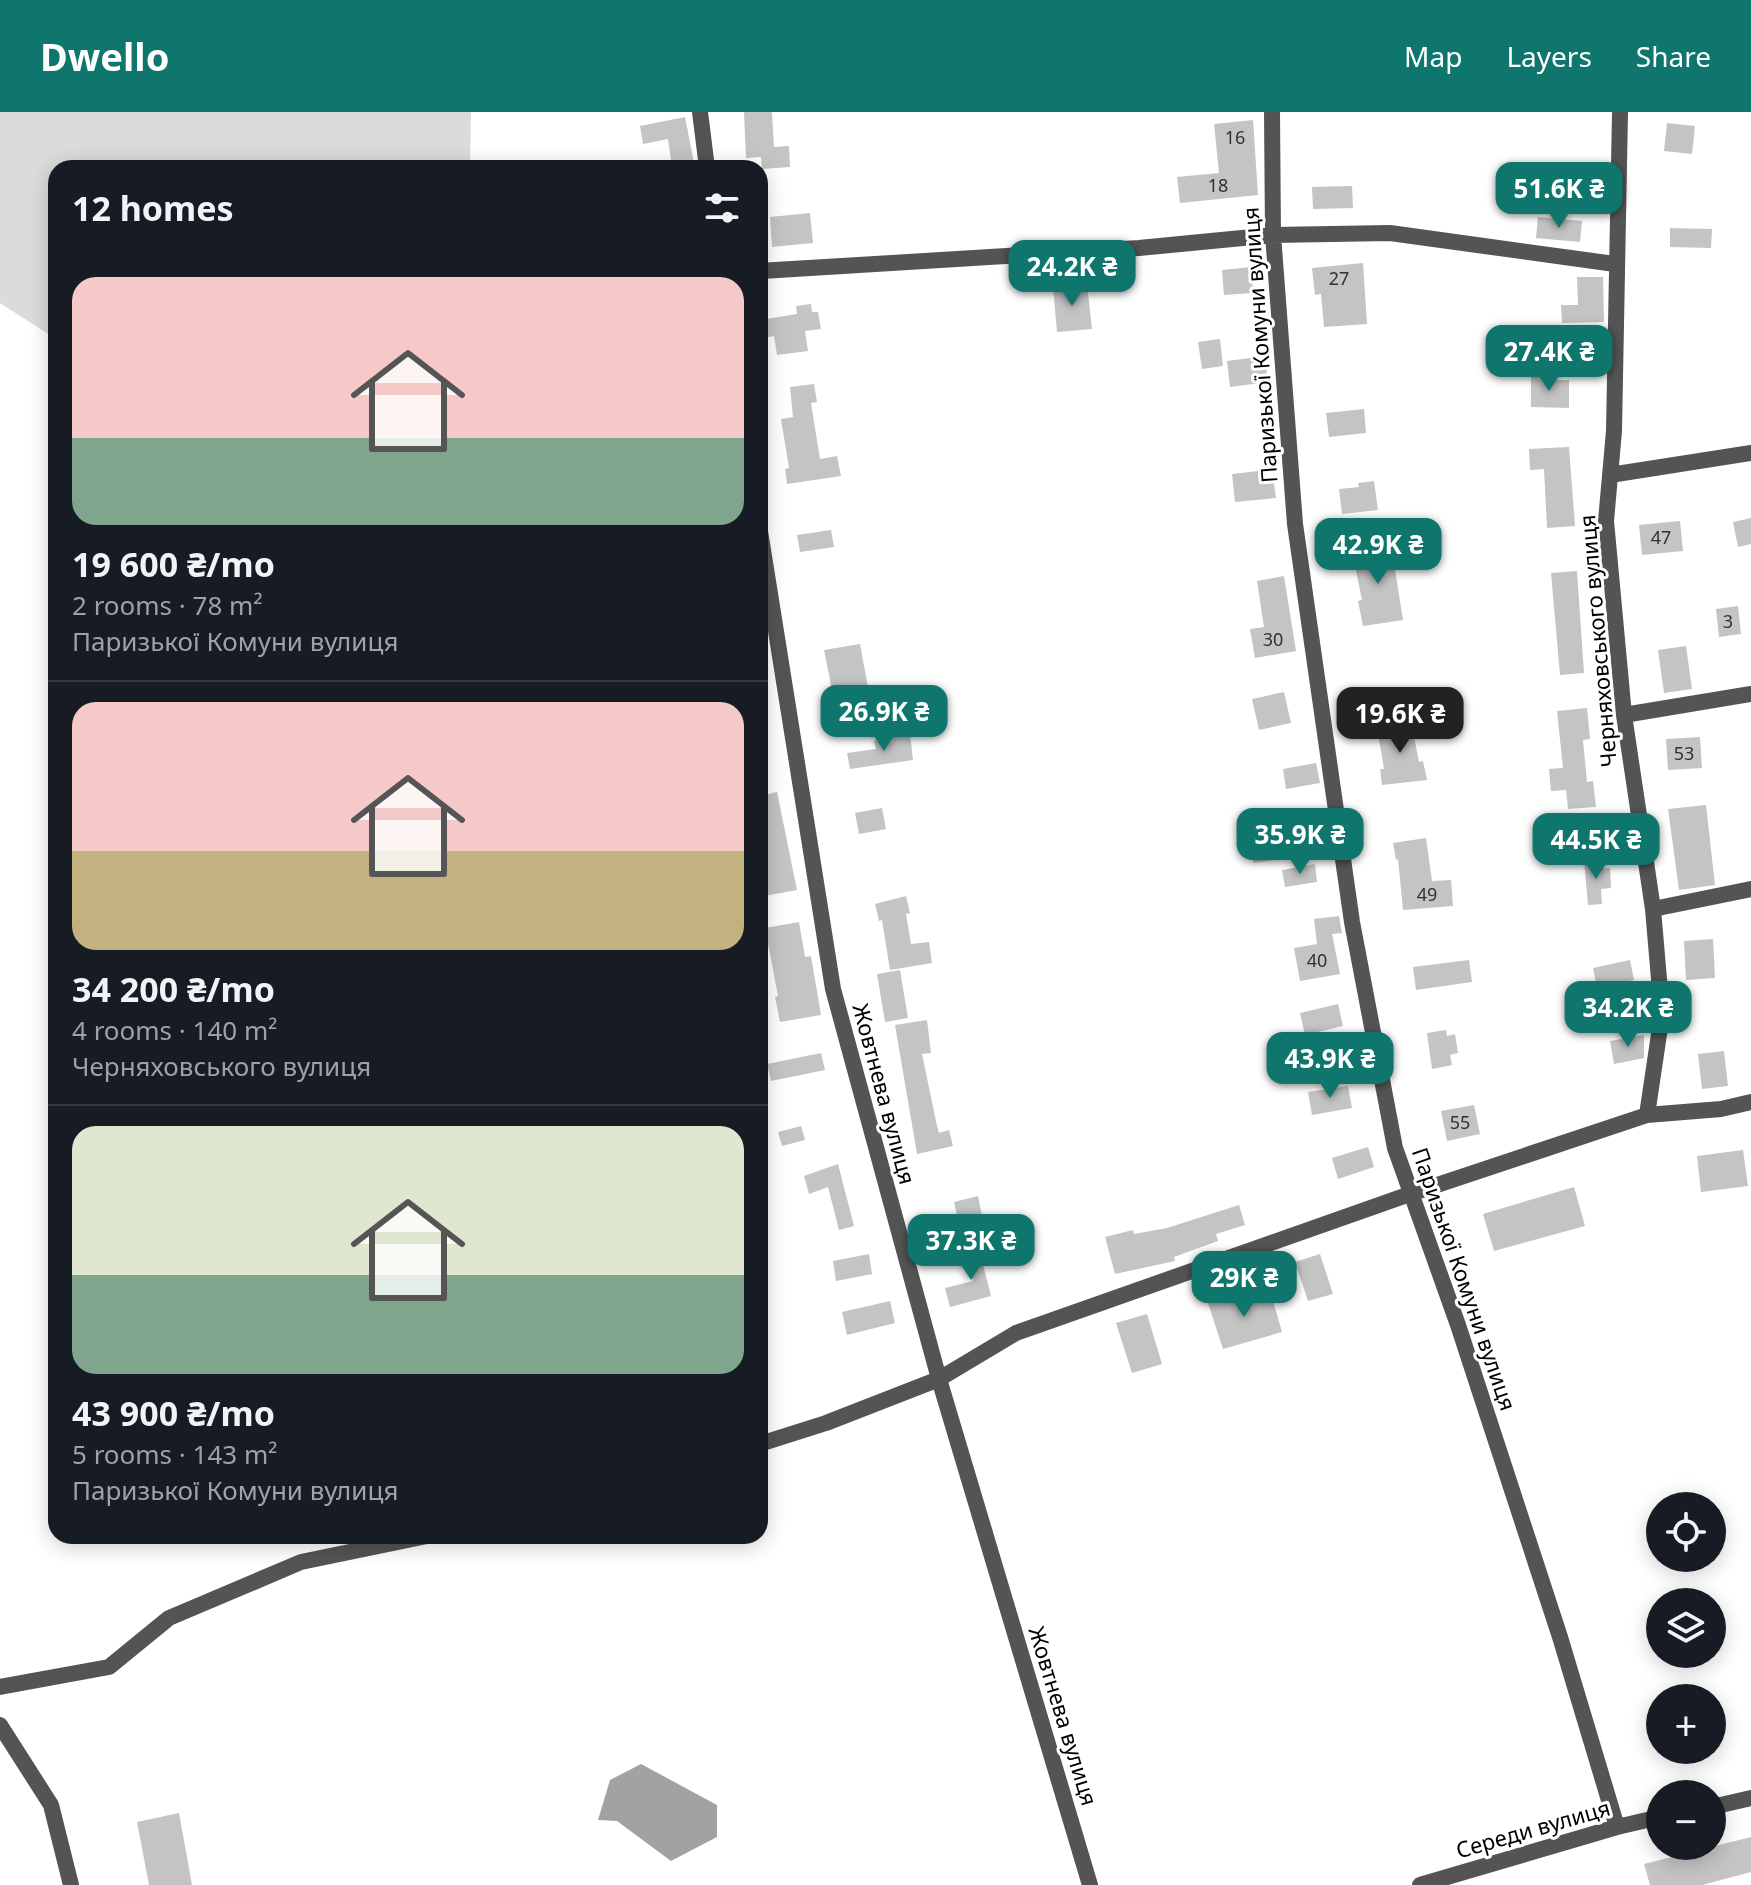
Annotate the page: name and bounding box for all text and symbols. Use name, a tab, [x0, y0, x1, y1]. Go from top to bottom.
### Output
text: Dwello	[40, 30, 169, 82]
text: Map	[1404, 37, 1462, 75]
text: Layers	[1506, 37, 1592, 75]
text: Share	[1636, 37, 1711, 75]
house number: 16	[1225, 125, 1245, 149]
pin: 51.6K ₴	[1485, 162, 1633, 230]
text: 51.6K ₴	[1514, 170, 1604, 206]
house number: 18	[1208, 173, 1228, 197]
text: 12 homes	[72, 185, 234, 231]
icon: filters	[700, 186, 744, 230]
street label: Паризької Комуни вулиця	[1234, 206, 1284, 484]
pin: 24.2K ₴	[998, 240, 1146, 308]
text: 24.2K ₴	[1027, 248, 1117, 284]
house number: 27	[1329, 266, 1349, 290]
pin: 27.4K ₴	[1475, 325, 1623, 393]
icon: home	[336, 329, 480, 473]
text: 27.4K ₴	[1504, 333, 1594, 369]
street label: Черняховського вулиця	[1571, 514, 1623, 768]
pin: 42.9K ₴	[1304, 518, 1452, 586]
house number: 47	[1651, 525, 1671, 549]
text: 42.9K ₴	[1333, 526, 1423, 562]
text: 19 600 ₴/mo	[72, 541, 275, 587]
text: 2 rooms · 78 m²	[72, 587, 262, 623]
house number: 3	[1723, 609, 1733, 633]
text: Паризької Комуни вулиця	[72, 623, 398, 659]
house number: 30	[1263, 627, 1283, 651]
pin: 26.9K ₴	[810, 685, 958, 753]
pin: 19.6K ₴	[1326, 687, 1474, 755]
text: 26.9K ₴	[839, 693, 929, 729]
text: 19.6K ₴	[1355, 695, 1445, 731]
house number: 53	[1674, 741, 1694, 765]
icon: home	[336, 754, 480, 898]
pin: 35.9K ₴	[1226, 808, 1374, 876]
pin: 44.5K ₴	[1522, 813, 1670, 881]
text: 35.9K ₴	[1255, 816, 1345, 852]
text: 44.5K ₴	[1551, 821, 1641, 857]
house number: 49	[1417, 882, 1437, 906]
house number: 40	[1307, 948, 1327, 972]
text: 34 200 ₴/mo	[72, 966, 275, 1012]
pin: 34.2K ₴	[1554, 981, 1702, 1049]
text: 34.2K ₴	[1583, 989, 1673, 1025]
street label: Жовтнева вулиця	[846, 1000, 924, 1187]
text: 4 rooms · 140 m²	[72, 1012, 277, 1048]
pin: 43.9K ₴	[1256, 1032, 1404, 1100]
text: 43.9K ₴	[1285, 1040, 1375, 1076]
text: Черняховського вулиця	[72, 1048, 371, 1084]
house number: 55	[1450, 1110, 1470, 1134]
street label: Паризької Комуни вулиця	[1406, 1143, 1524, 1414]
icon: home	[336, 1178, 480, 1322]
pin: 37.3K ₴	[897, 1214, 1045, 1282]
text: 37.3K ₴	[926, 1222, 1016, 1258]
pin: 29K ₴	[1188, 1251, 1300, 1319]
text: 29K ₴	[1210, 1259, 1278, 1295]
text: 43 900 ₴/mo	[72, 1390, 275, 1436]
text: 5 rooms · 143 m²	[72, 1436, 277, 1472]
text: Паризької Комуни вулиця	[72, 1472, 398, 1508]
map controls	[1646, 1492, 1726, 1860]
button: locate	[1646, 1492, 1726, 1572]
button: layers	[1646, 1588, 1726, 1668]
street label: Жовтнева вулиця	[1022, 1622, 1105, 1809]
button: +	[1646, 1684, 1726, 1764]
button: −	[1646, 1780, 1726, 1860]
street label: Середи вулиця	[1452, 1792, 1613, 1864]

